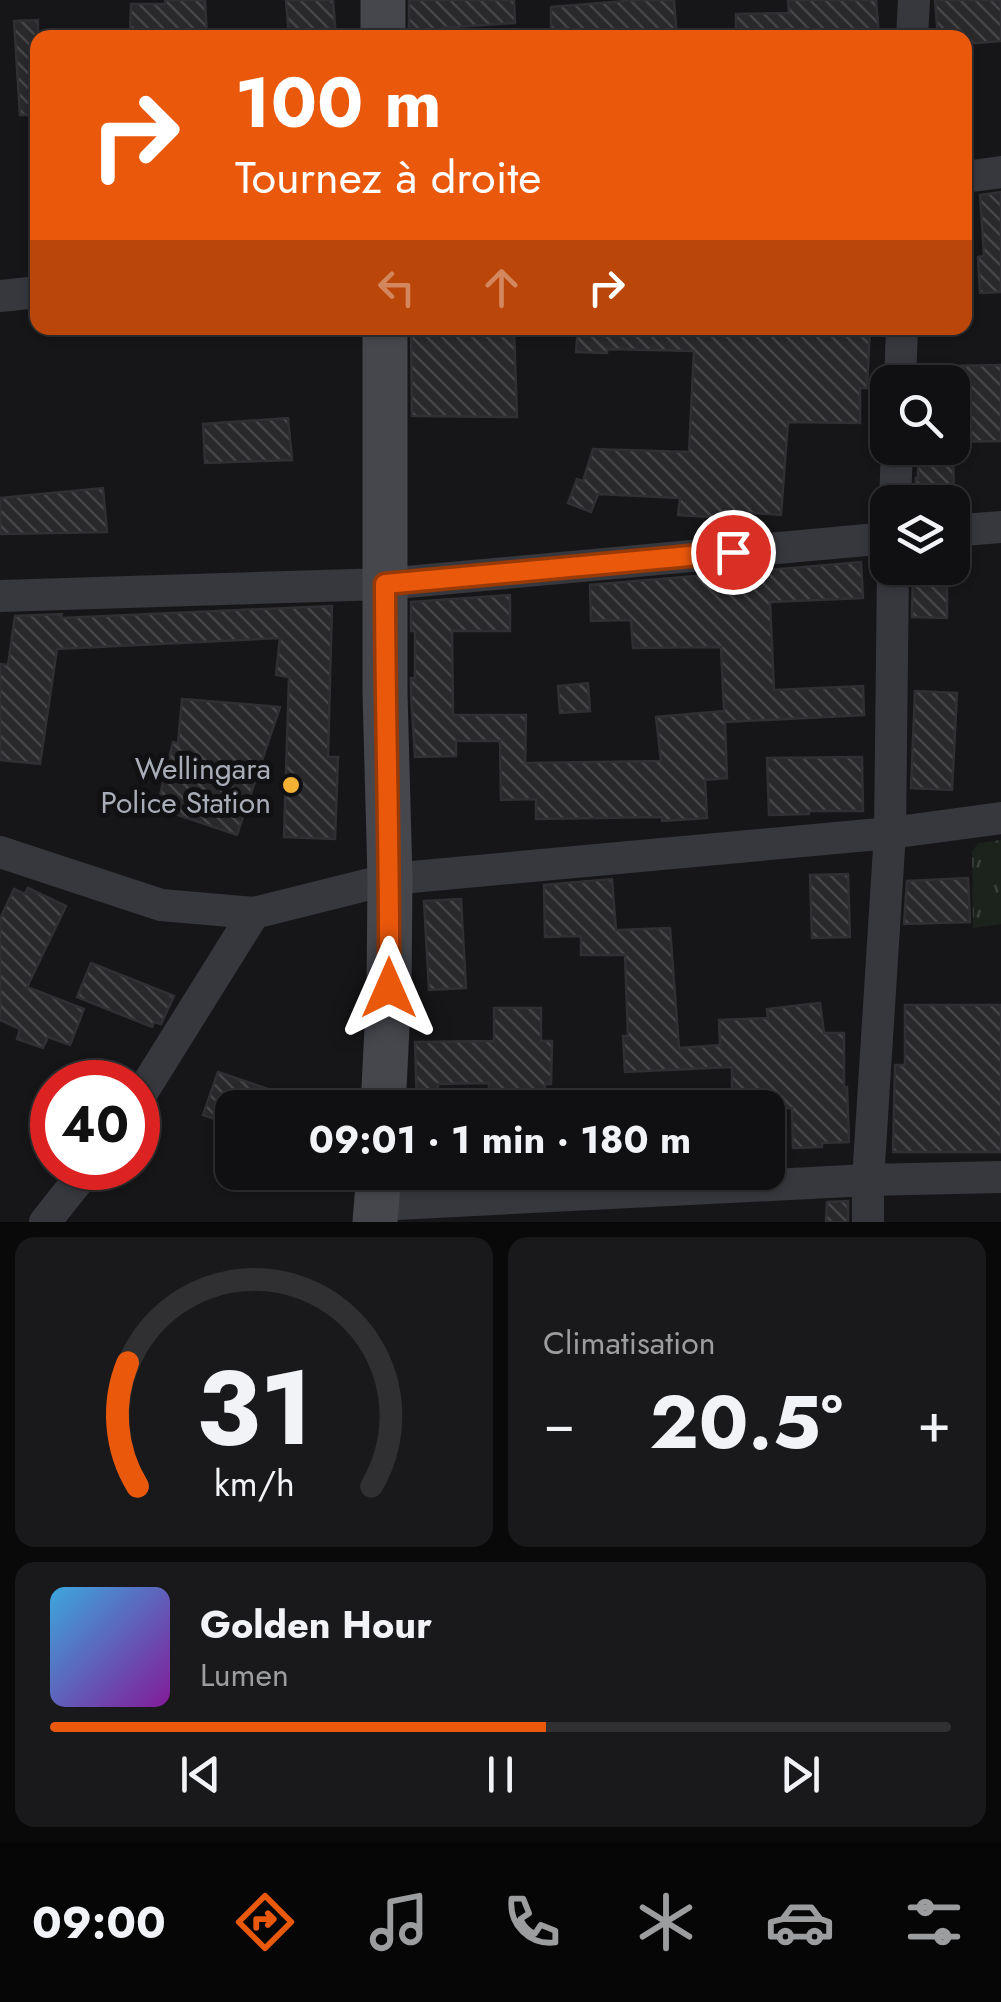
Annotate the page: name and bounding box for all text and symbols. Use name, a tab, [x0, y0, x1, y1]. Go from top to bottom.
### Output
text: 100 m	[235, 52, 442, 153]
icon: right	[70, 70, 200, 200]
text: Tournez à droite	[235, 145, 541, 210]
icon: left	[369, 260, 424, 315]
icon: ahead	[474, 260, 529, 315]
icon: right	[579, 260, 634, 315]
map controls	[870, 365, 970, 585]
button: search	[870, 365, 970, 465]
button: layers	[870, 485, 970, 585]
pin	[691, 510, 776, 595]
icon: arrive	[706, 525, 761, 580]
place label: Wellingara Police Station	[100, 747, 271, 824]
marker: Wellingara Police Station	[280, 774, 302, 796]
position arrow	[337, 936, 441, 1040]
speed limit sign: 40	[30, 1060, 160, 1190]
text: 09:01 · 1 min · 180 m	[309, 1112, 691, 1167]
text: Climatisation	[543, 1320, 716, 1366]
text: 31	[195, 1333, 313, 1483]
text: 20.5°	[649, 1368, 843, 1476]
text: −	[543, 1383, 575, 1463]
text: +	[917, 1383, 951, 1463]
text: km/h	[214, 1458, 294, 1509]
text: Golden Hour	[200, 1597, 432, 1652]
text: Lumen	[200, 1652, 289, 1698]
icon: previous	[173, 1747, 228, 1802]
icon: pause	[473, 1747, 528, 1802]
icon: next	[773, 1747, 828, 1802]
icon: directions	[230, 1887, 300, 1957]
icon: music	[364, 1887, 434, 1957]
icon: phone	[497, 1887, 567, 1957]
icon: climate	[631, 1887, 701, 1957]
icon: car	[765, 1887, 835, 1957]
icon: filters	[899, 1887, 969, 1957]
text: 09:00	[32, 1890, 166, 1955]

